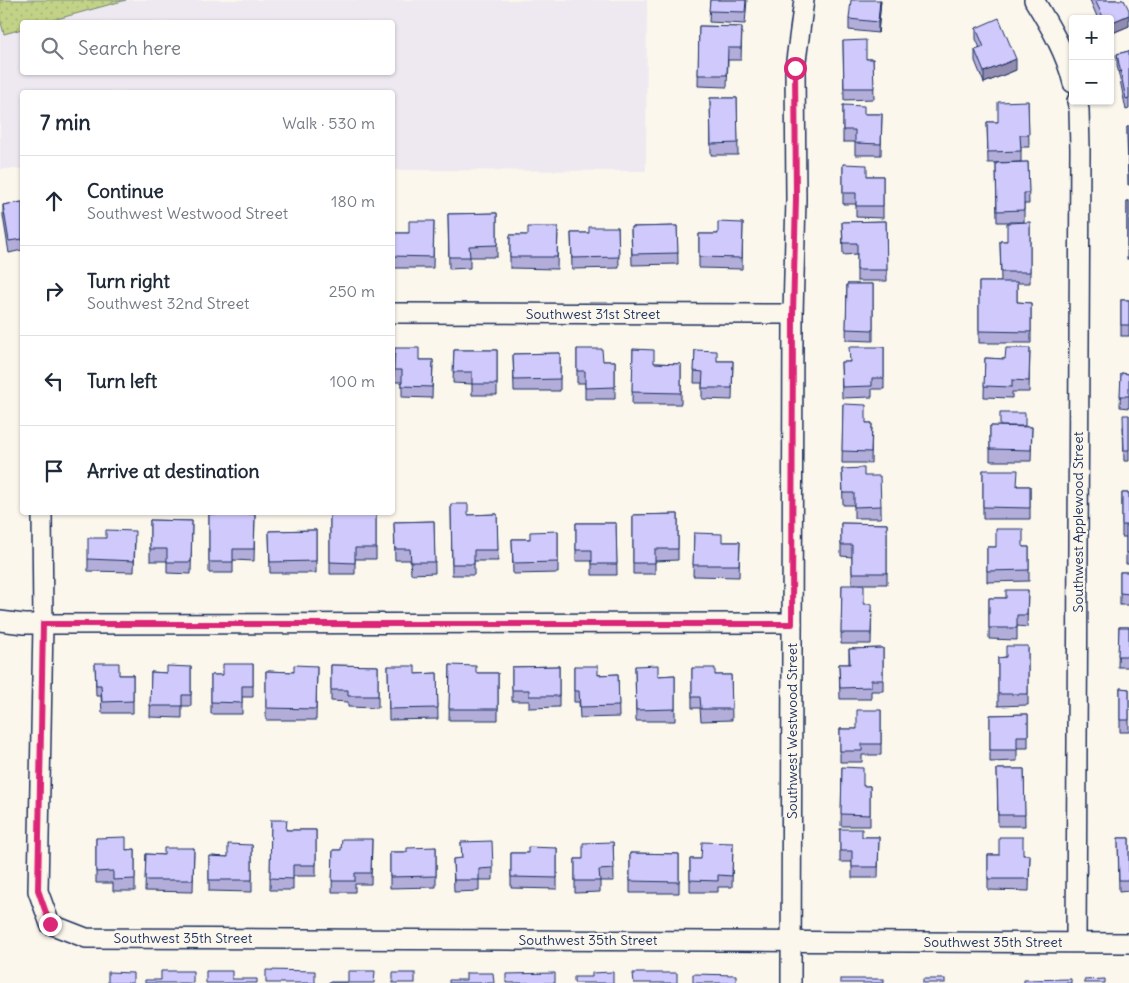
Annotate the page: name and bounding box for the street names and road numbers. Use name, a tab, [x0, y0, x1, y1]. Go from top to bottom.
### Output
street label: Southwest 31st Street	[526, 305, 661, 323]
street label: Southwest Applewood Street	[1069, 431, 1087, 612]
street label: Southwest Westwood Street	[783, 643, 801, 819]
street label: Southwest 35th Street	[114, 929, 253, 947]
street label: Southwest 35th Street	[519, 931, 658, 949]
street label: Southwest 35th Street	[924, 933, 1063, 951]

